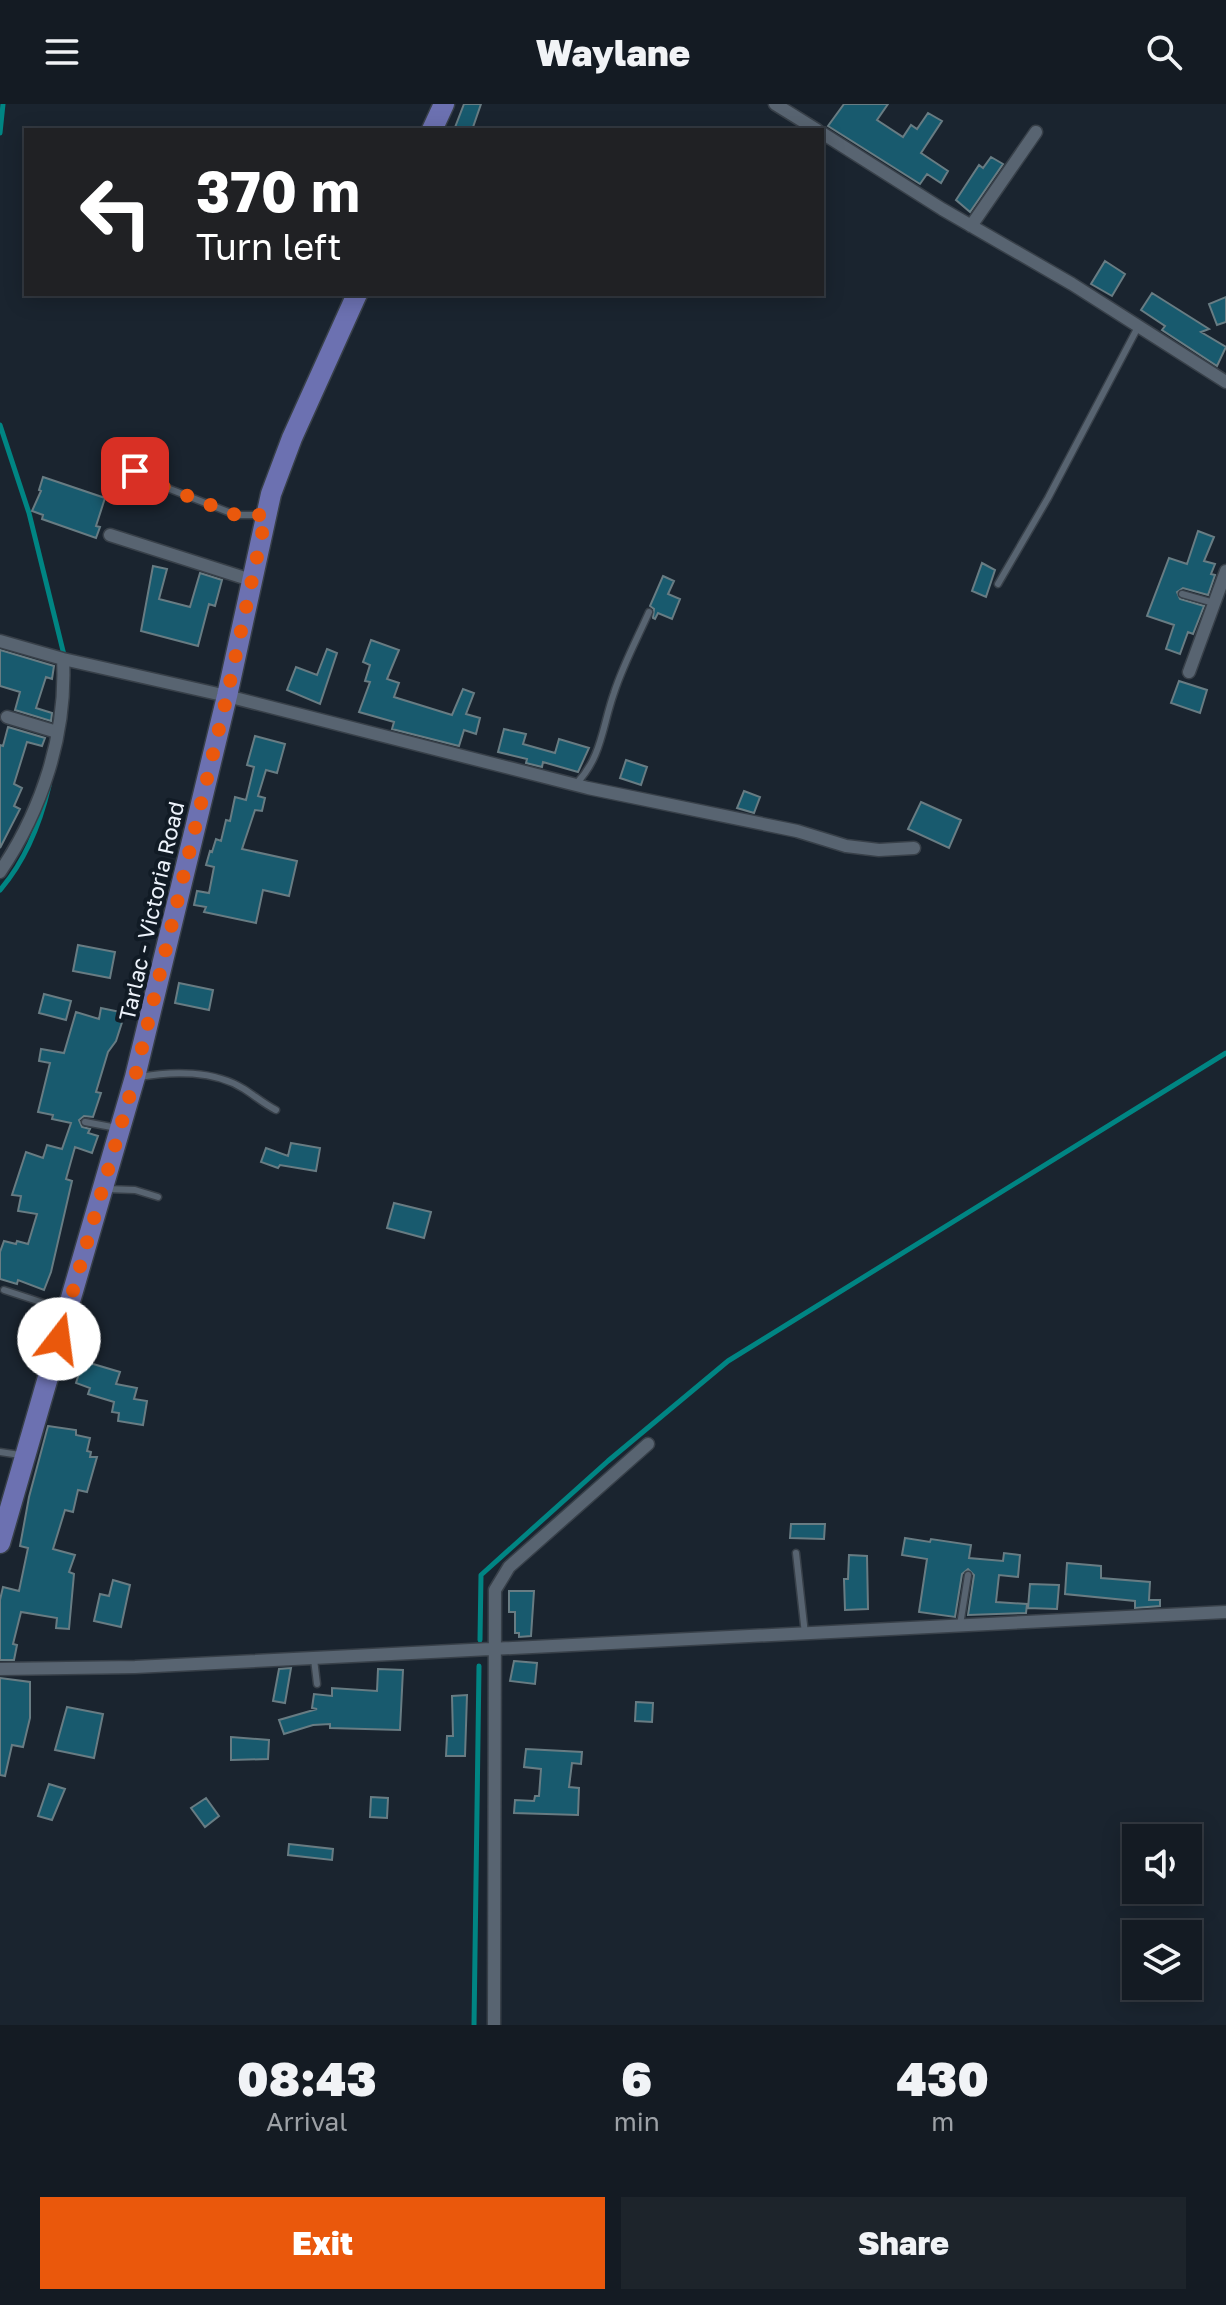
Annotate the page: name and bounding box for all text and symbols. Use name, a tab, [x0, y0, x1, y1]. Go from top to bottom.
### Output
icon: menu	[40, 30, 84, 74]
icon: search	[1142, 30, 1186, 74]
text: Waylane	[536, 31, 690, 74]
text: 370 m	[196, 157, 360, 224]
icon: left	[64, 160, 168, 264]
text: Turn left	[196, 225, 342, 268]
pin	[101, 437, 169, 505]
icon: arrive	[113, 449, 157, 493]
street label: Tarlac - Victoria Road	[113, 799, 189, 1023]
position arrow	[17, 1297, 101, 1381]
map controls	[1122, 1824, 1202, 2000]
button: sound	[1122, 1824, 1202, 1904]
button: layers	[1122, 1920, 1202, 2000]
text: 08:43	[237, 2049, 377, 2107]
text: 6	[621, 2049, 652, 2107]
text: 430	[897, 2049, 989, 2107]
text: Arrival	[266, 2106, 348, 2137]
text: min	[614, 2106, 660, 2137]
text: m	[931, 2106, 954, 2137]
button: Exit	[40, 2197, 605, 2289]
button: Share	[621, 2197, 1186, 2289]

